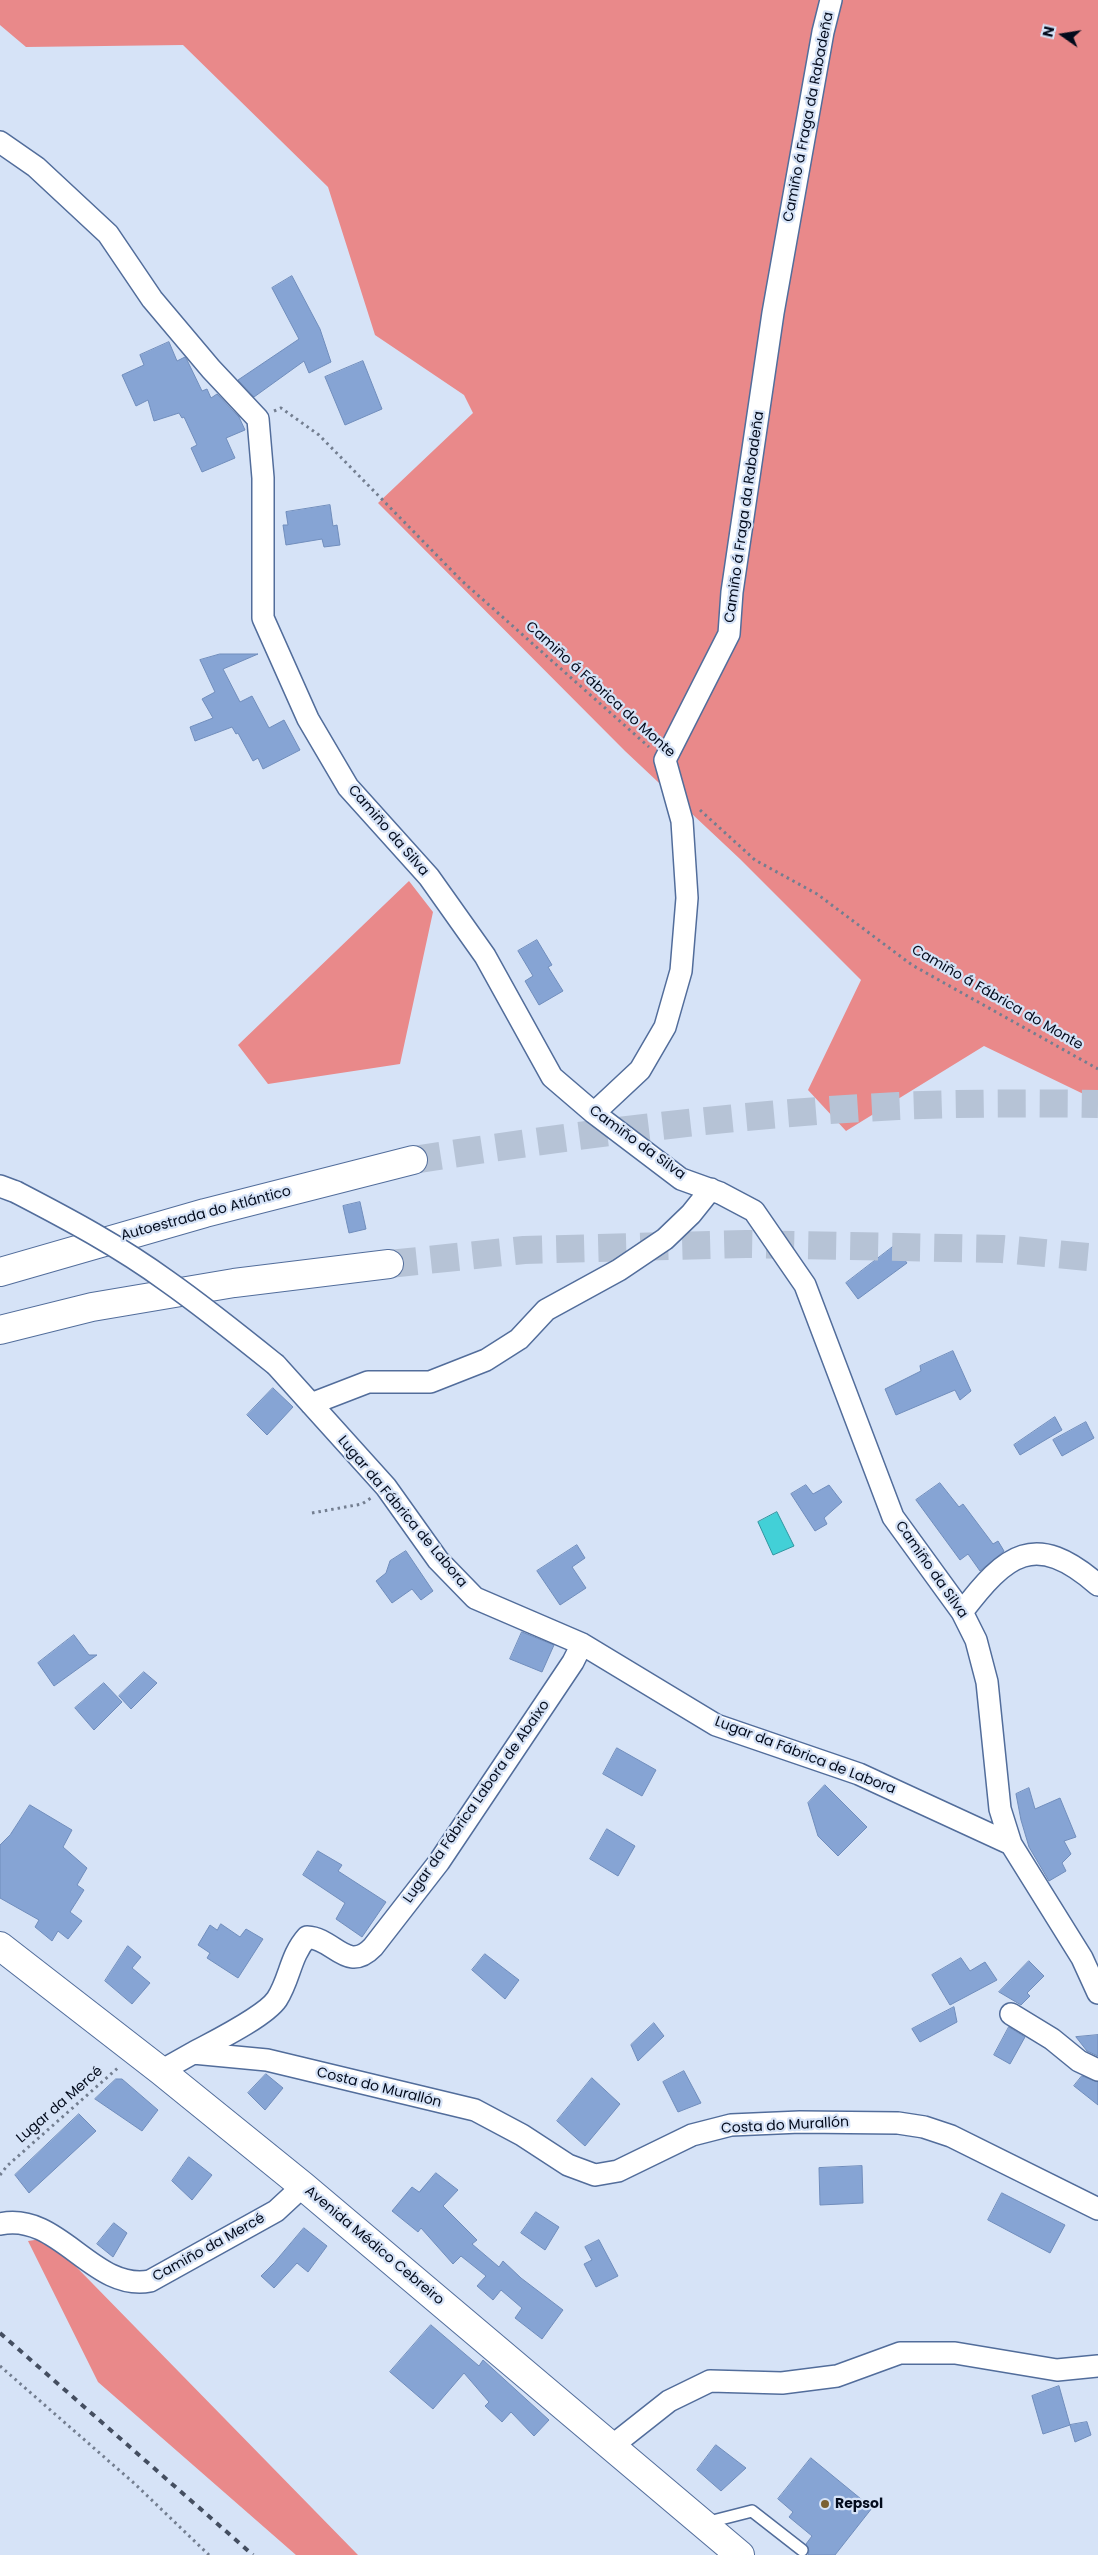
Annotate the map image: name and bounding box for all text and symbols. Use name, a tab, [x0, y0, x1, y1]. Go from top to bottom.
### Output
north arrow	[1038, 10, 1088, 60]
street label: Camiño á Fraga da Rabadeña	[780, 11, 838, 223]
text: N	[1037, 24, 1059, 39]
street label: Camiño á Fraga da Rabadeña	[722, 410, 768, 624]
street label: Camiño á Fábrica do Monte	[522, 618, 678, 762]
street label: Camiño da Silva	[344, 782, 432, 880]
street label: Camiño á Fábrica do Monte	[908, 942, 1086, 1054]
street label: Camiño da Silva	[586, 1102, 688, 1184]
street label: Autoestrada do Atlántico	[119, 1183, 293, 1245]
street label: Lugar da Fábrica de Labora	[334, 1433, 470, 1591]
street label: Camiño da Silva	[891, 1518, 971, 1622]
street label: Lugar da Fábrica Labora de Abaixo	[400, 1697, 554, 1907]
street label: Lugar da Fábrica de Labora	[712, 1714, 898, 1798]
street label: Lugar da Mercé	[13, 2063, 107, 2147]
street label: Costa do Murallón	[315, 2064, 443, 2112]
street label: Costa do Murallón	[721, 2114, 849, 2138]
street label: Avenida Médico Cebreiro	[301, 2183, 447, 2309]
street label: Camiño da Mercé	[150, 2210, 268, 2286]
place label: Repsol	[835, 2496, 883, 2512]
marker: Repsol	[819, 2498, 831, 2510]

